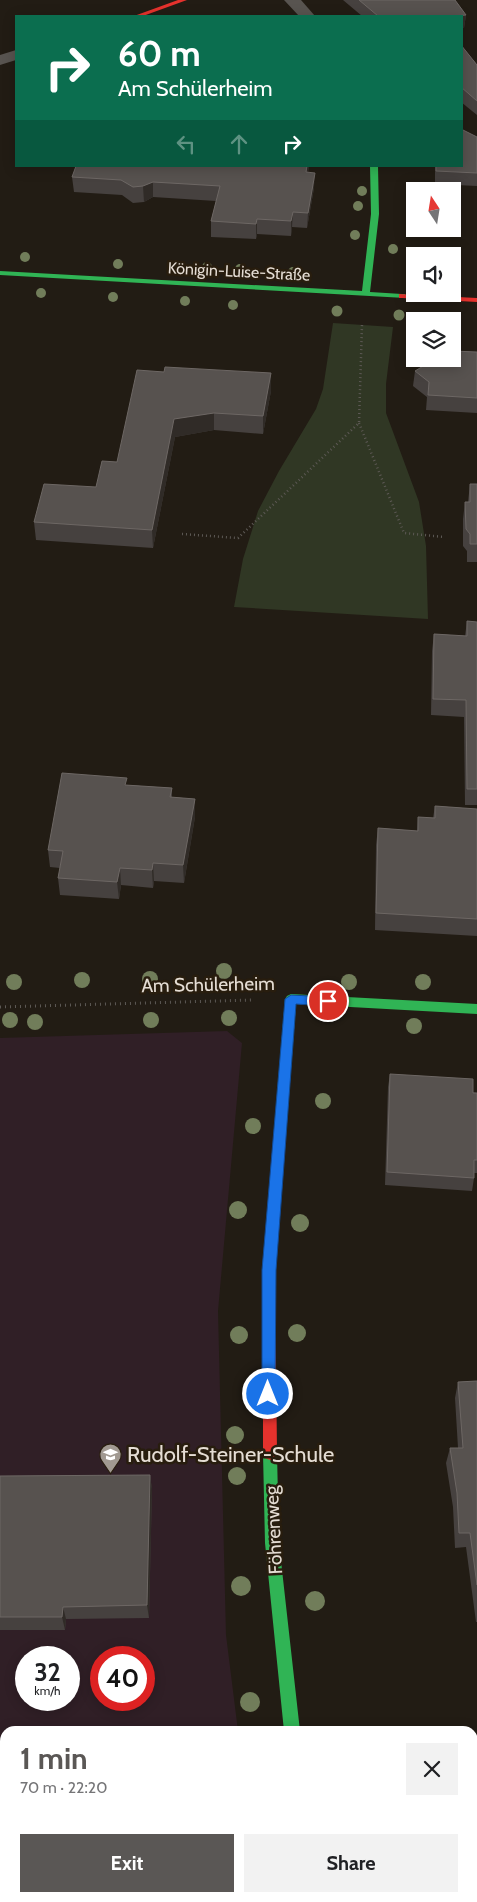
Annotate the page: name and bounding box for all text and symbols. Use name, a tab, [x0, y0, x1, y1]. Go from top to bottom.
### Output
text: 60 m	[118, 32, 201, 75]
icon: right	[35, 35, 100, 100]
text: Am Schülerheim	[118, 75, 273, 102]
icon: left	[172, 130, 200, 158]
icon: ahead	[225, 130, 253, 158]
icon: right	[278, 130, 306, 158]
north arrow	[406, 182, 461, 238]
map controls	[406, 182, 461, 367]
button: sound	[406, 247, 461, 302]
street label: Königin-Luise-Straße	[167, 258, 311, 285]
button: layers	[406, 312, 461, 367]
street label: Am Schülerheim	[141, 972, 275, 997]
pin	[307, 980, 349, 1022]
icon: arrive	[314, 987, 342, 1015]
position arrow	[241, 1367, 293, 1419]
place label: Rudolf-Steiner-Schule	[127, 1441, 334, 1468]
school or university icon: Rudolf-Steiner-Schule	[99, 1442, 123, 1473]
street label: Föhrenweg	[260, 1485, 287, 1575]
speed limit sign: 40	[90, 1646, 155, 1711]
text: 32	[34, 1657, 61, 1687]
text: km/h	[34, 1683, 61, 1698]
text: 1 min	[20, 1740, 88, 1777]
button: close	[406, 1743, 458, 1795]
text: 70 m · 22:20	[20, 1778, 107, 1797]
button: Exit	[20, 1834, 234, 1892]
button: Share	[244, 1834, 458, 1892]

